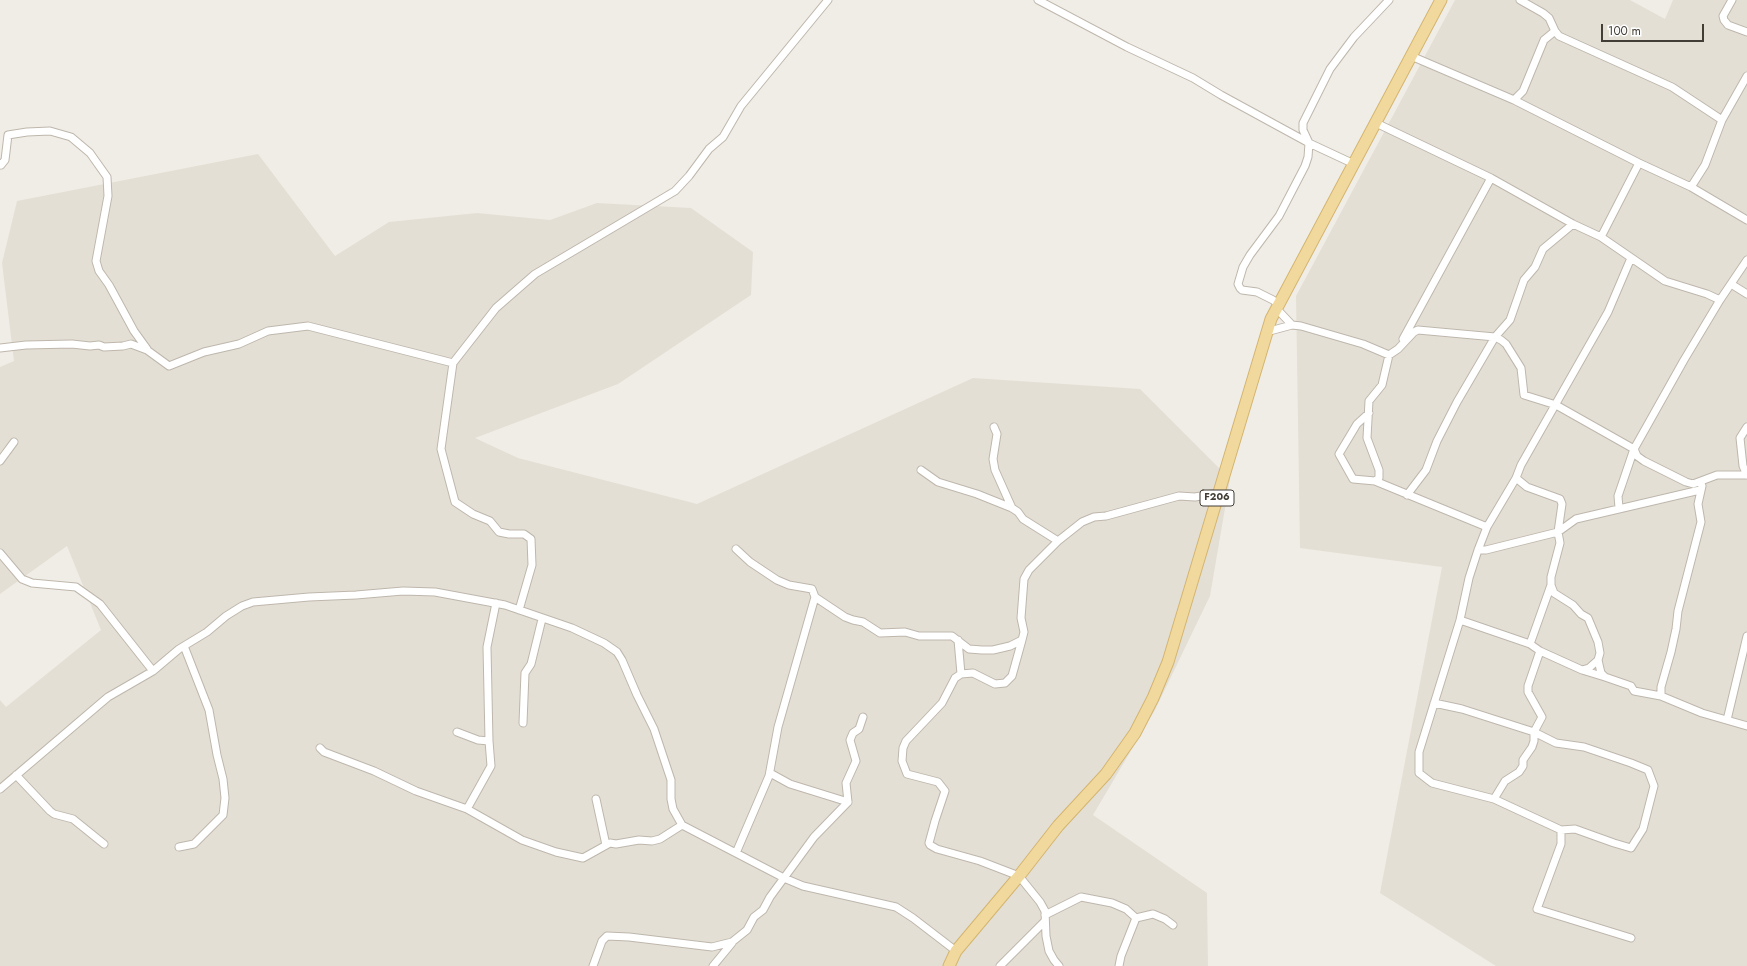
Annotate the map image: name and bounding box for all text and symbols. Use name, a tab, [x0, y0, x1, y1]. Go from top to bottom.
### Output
scale bar	[1603, 16, 1706, 42]
text: 100 m	[1608, 22, 1641, 40]
road number: F206	[1200, 490, 1234, 506]

